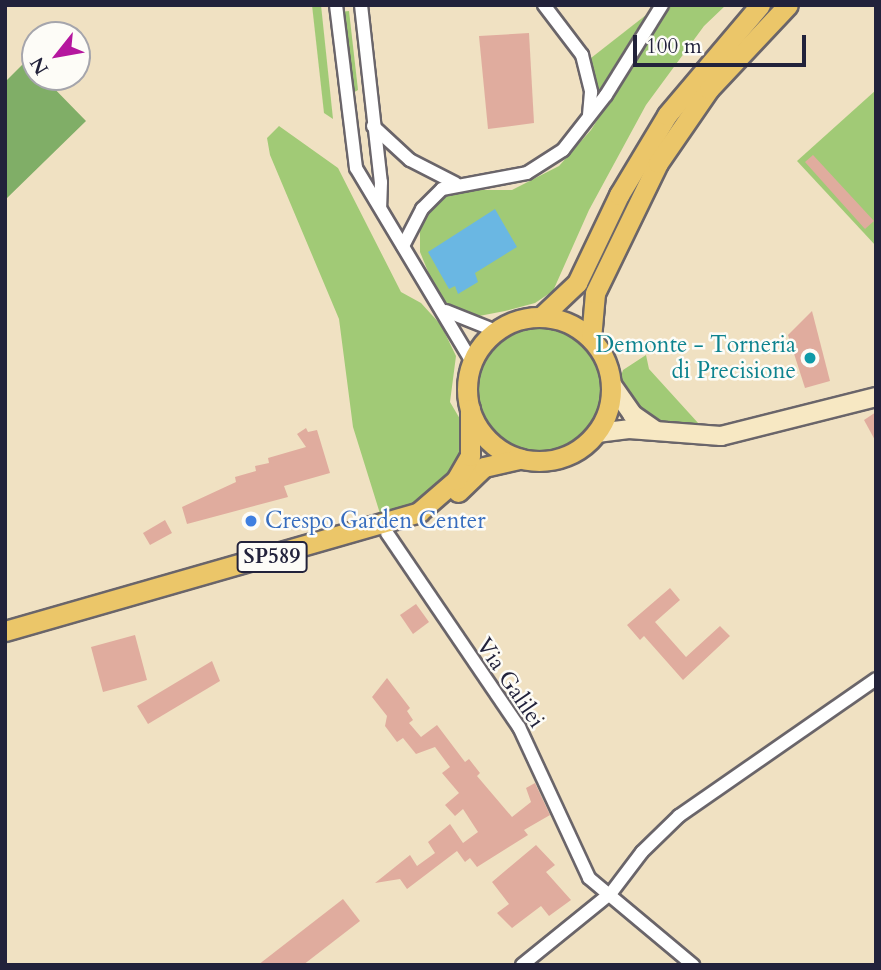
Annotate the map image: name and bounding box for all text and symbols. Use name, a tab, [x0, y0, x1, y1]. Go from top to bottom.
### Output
north arrow	[21, 21, 91, 91]
scale bar	[636, 21, 809, 65]
text: 100 m	[646, 32, 702, 61]
text: N	[24, 52, 55, 80]
place label: Demonte - Torneria di Precisione	[596, 331, 796, 385]
marker: Demonte - Torneria di Precisione	[802, 350, 818, 366]
place label: Crespo Garden Center	[265, 507, 486, 535]
marker: Crespo Garden Center	[243, 513, 259, 529]
road number: SP589	[235, 540, 309, 574]
street label: Via Galilei	[470, 633, 550, 733]

